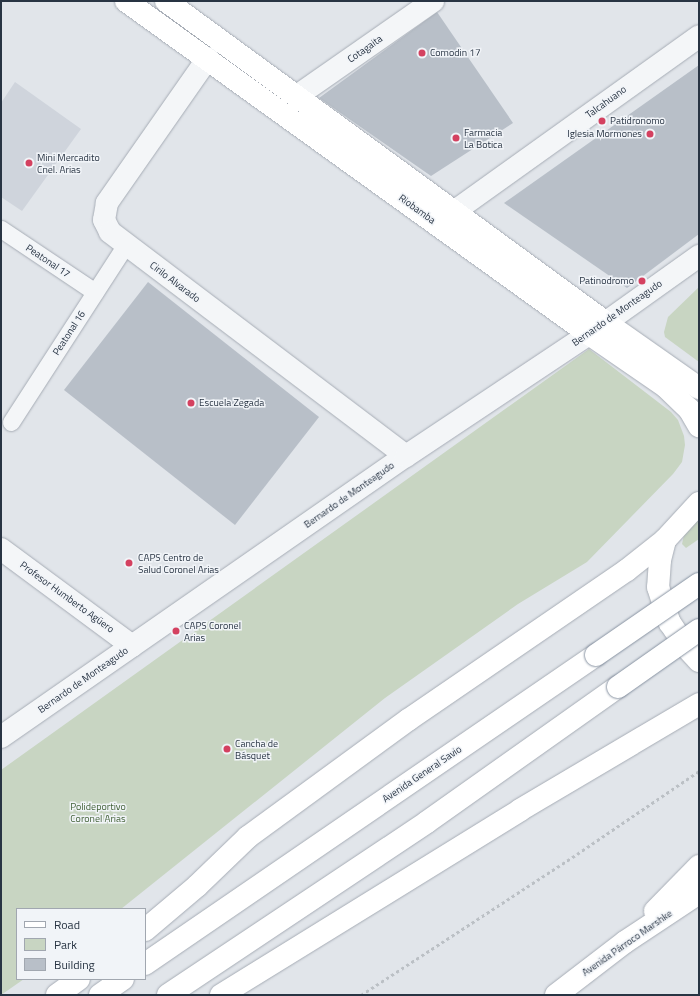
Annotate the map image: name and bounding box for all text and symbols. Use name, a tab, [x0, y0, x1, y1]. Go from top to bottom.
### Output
street label: Cotagaita	[345, 33, 385, 65]
place label: Comodin 17	[430, 47, 481, 59]
marker: Comodin 17	[417, 48, 427, 58]
street label: Talcahuano	[583, 83, 629, 121]
place label: Patidronomo	[610, 115, 665, 127]
marker: Patidronomo	[597, 116, 607, 126]
place label: Farmacia La Botica	[464, 126, 502, 150]
place label: Iglesia Mormones	[567, 128, 642, 140]
marker: Iglesia Mormones	[645, 129, 655, 139]
marker: Farmacia La Botica	[451, 133, 461, 143]
place label: Mini Mercadito Cnel. Arias	[37, 151, 100, 174]
marker: Mini Mercadito Cnel. Arias	[24, 158, 34, 168]
street label: Riobamba	[396, 192, 438, 226]
street label: Peatonal 17	[24, 242, 72, 280]
street label: Cirilo Alvarado	[147, 259, 203, 305]
place label: Patinodromo	[579, 275, 634, 287]
marker: Patinodromo	[637, 276, 647, 286]
street label: Bernardo de Monteagudo	[570, 277, 664, 349]
street label: Peatonal 16	[50, 308, 88, 358]
place label: Escuela Zegada	[199, 397, 264, 409]
marker: Escuela Zegada	[186, 398, 196, 408]
street label: Bernardo de Monteagudo	[302, 459, 396, 531]
place label: CAPS Centro de Salud Coronel Arias	[138, 551, 219, 574]
marker: CAPS Centro de Salud Coronel Arias	[123, 557, 135, 569]
street label: Profesor Humberto Agüero	[18, 559, 116, 635]
place label: CAPS Coronel Arias	[184, 619, 241, 642]
marker: CAPS Coronel Arias	[171, 626, 181, 636]
street label: Bernardo de Monteagudo	[36, 644, 130, 716]
place label: Cancha de Básquet	[235, 737, 278, 760]
street label: Avenida General Savio	[380, 743, 464, 805]
marker: Cancha de Básquet	[222, 744, 232, 754]
park label: Polideportivo Coronel Arias	[70, 800, 126, 824]
street label: Avenida Párroco Marshke	[580, 907, 674, 979]
legend	[16, 908, 146, 980]
text: Road	[54, 915, 80, 934]
text: Park	[54, 935, 77, 954]
text: Building	[54, 955, 95, 974]

